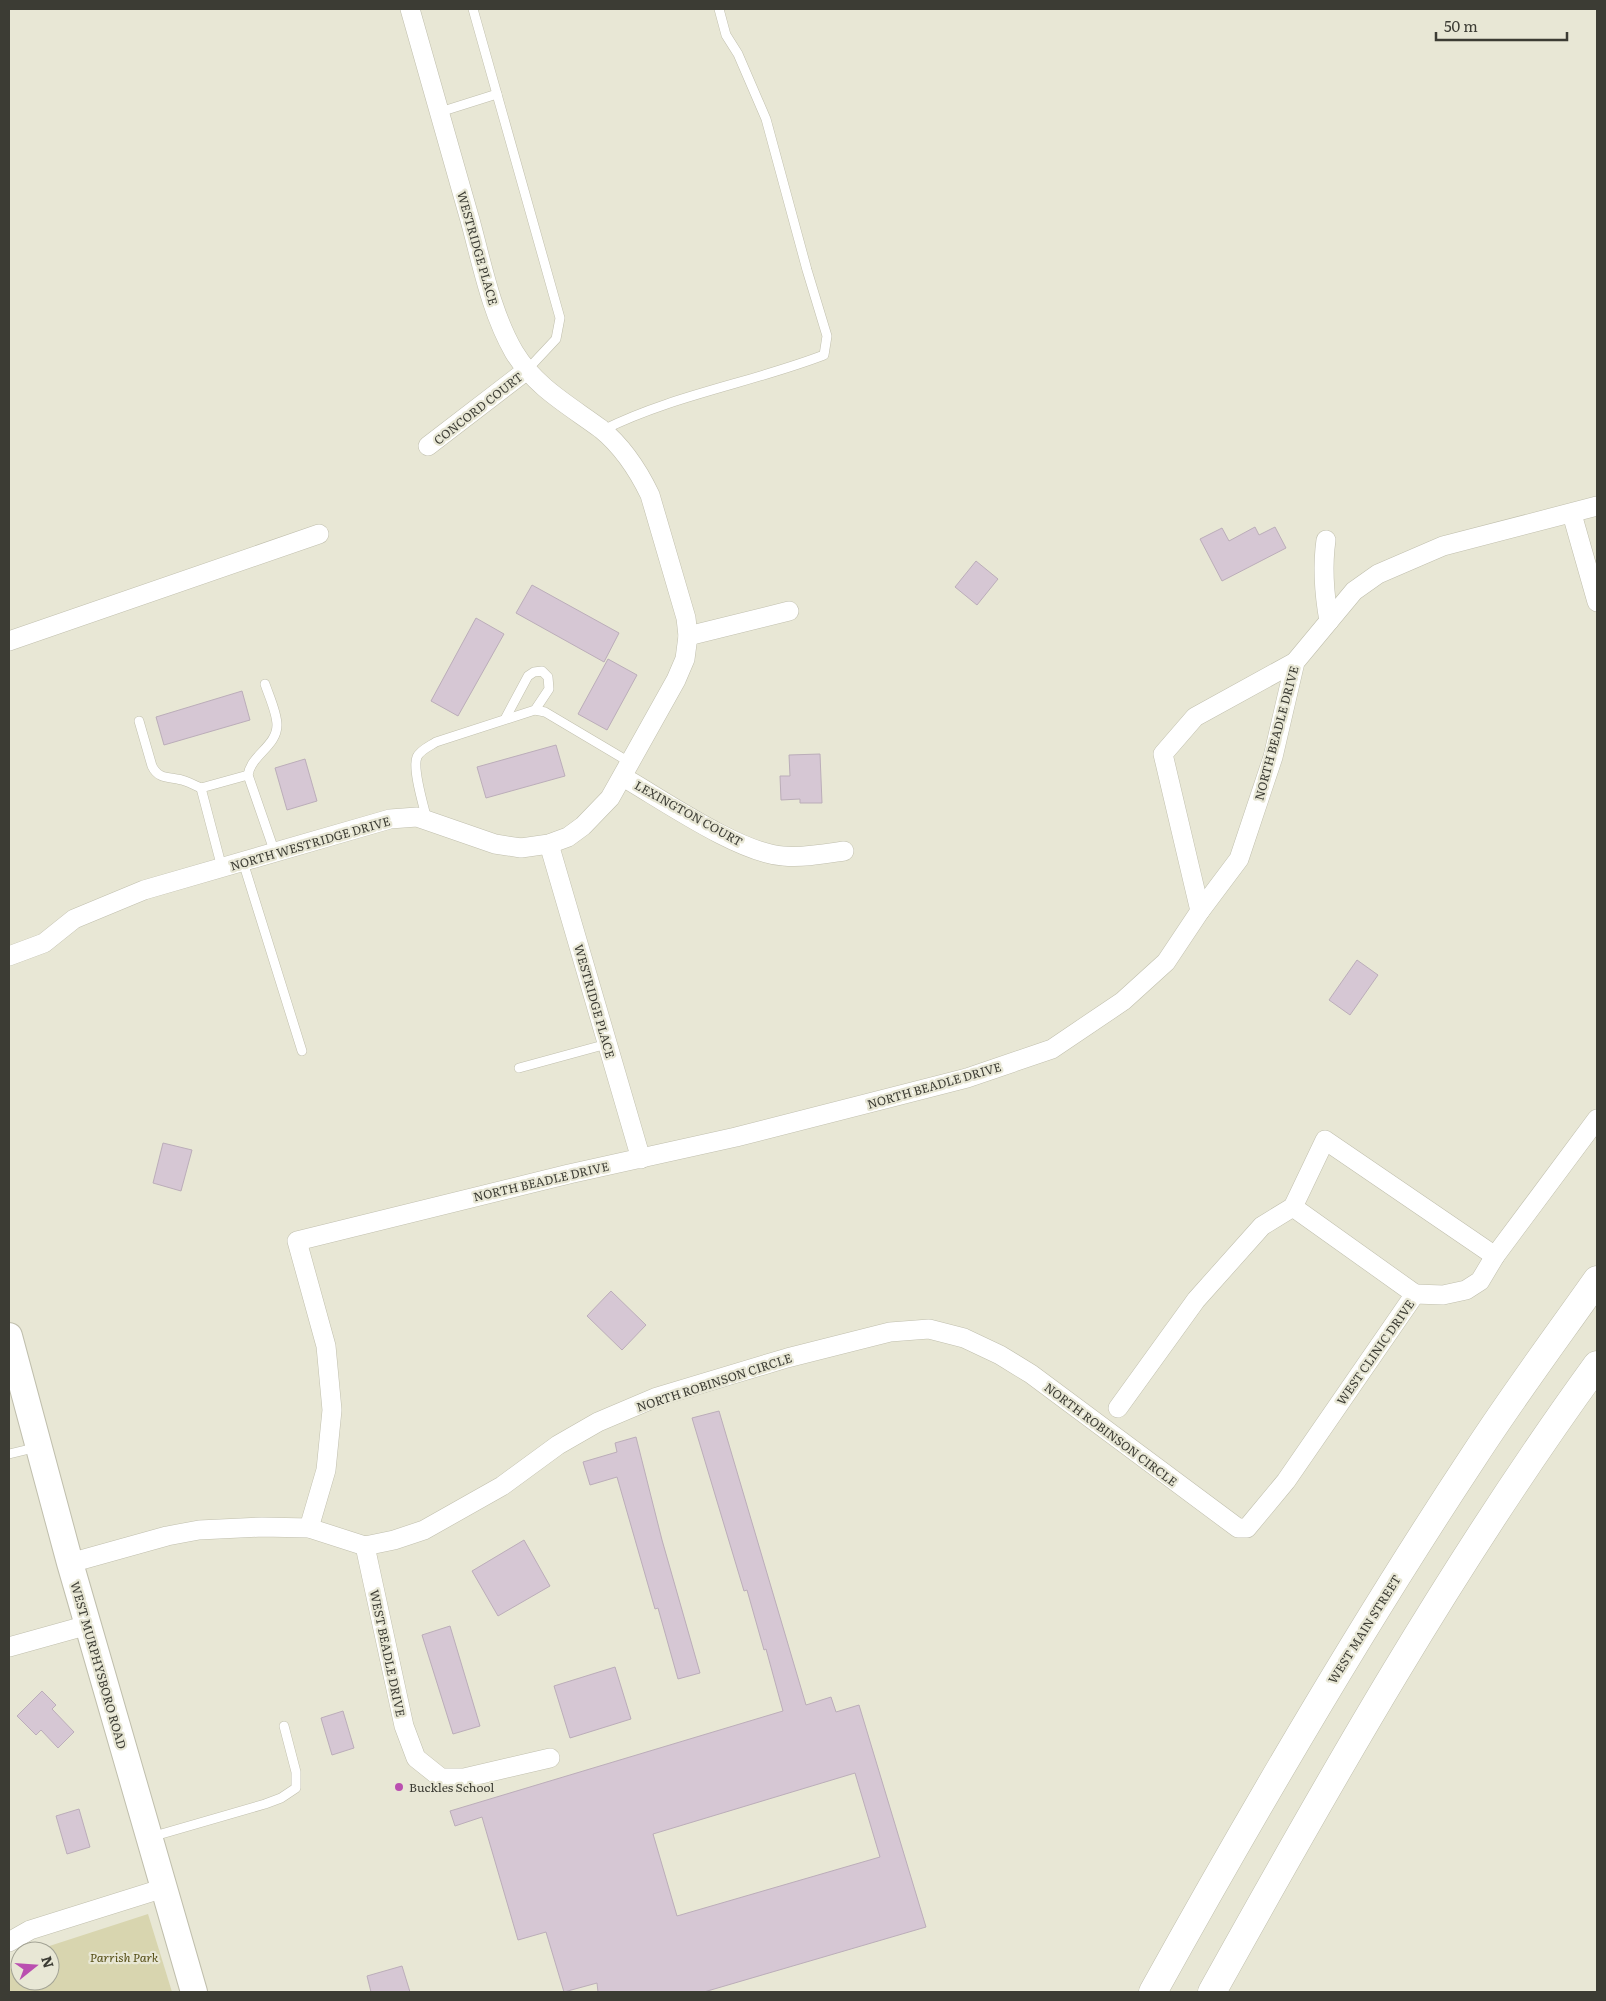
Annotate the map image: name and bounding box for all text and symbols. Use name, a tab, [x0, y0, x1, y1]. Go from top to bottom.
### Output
scale bar	[1436, 10, 1567, 42]
text: 50 m	[1444, 14, 1478, 37]
street label: WESTRIDGE PLACE	[453, 189, 503, 307]
street label: CONCORD COURT	[430, 367, 526, 449]
street label: NORTH BEADLE DRIVE	[1249, 663, 1303, 802]
street label: LEXINGTON COURT	[632, 776, 746, 850]
street label: NORTH WESTRIDGE DRIVE	[228, 811, 392, 874]
street label: WESTRIDGE PLACE	[570, 942, 620, 1060]
street label: NORTH BEADLE DRIVE	[865, 1057, 1003, 1113]
street label: NORTH BEADLE DRIVE	[471, 1157, 611, 1205]
street label: WEST CLINIC DRIVE	[1332, 1295, 1418, 1408]
street label: NORTH ROBINSON CIRCLE	[634, 1348, 794, 1416]
street label: NORTH ROBINSON CIRCLE	[1041, 1378, 1182, 1490]
street label: WEST MAIN STREET	[1323, 1571, 1405, 1687]
street label: WEST MURPHYSBORO ROAD	[66, 1579, 132, 1751]
street label: WEST BEADLE DRIVE	[366, 1588, 410, 1719]
place label: Buckles School	[409, 1778, 494, 1796]
marker: Buckles School	[393, 1781, 405, 1793]
north arrow	[10, 1941, 60, 1991]
park label: Parrish Park	[90, 1948, 159, 1966]
text: N	[37, 1953, 60, 1971]

